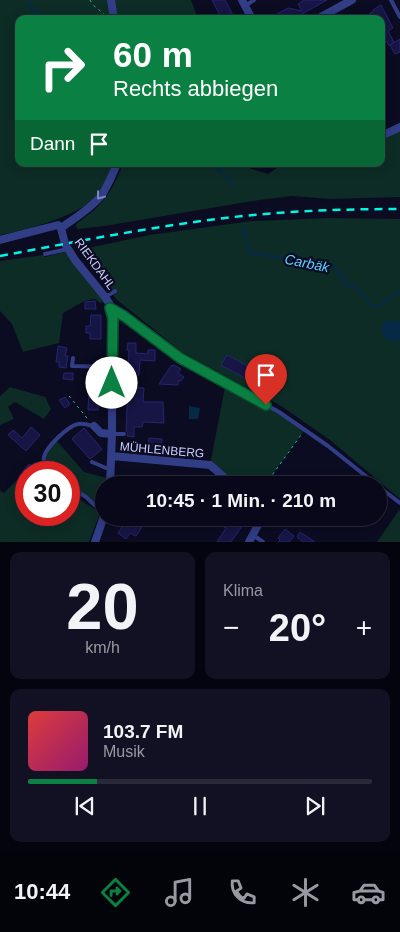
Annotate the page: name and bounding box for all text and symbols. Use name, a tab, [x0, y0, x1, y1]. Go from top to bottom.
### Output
icon: right	[30, 35, 95, 100]
text: 60 m	[113, 35, 193, 74]
text: Rechts abbiegen	[113, 76, 278, 101]
icon: arrive	[85, 130, 113, 158]
text: Dann	[30, 133, 75, 154]
one-way arrow	[97, 190, 106, 199]
street label: RIEKDAHL	[72, 236, 118, 293]
water label: Carbäk	[283, 251, 332, 275]
pin	[245, 354, 287, 405]
position arrow	[85, 356, 137, 408]
icon: arrive	[252, 361, 280, 389]
street label: MÜHLENBERG	[119, 439, 205, 461]
speed limit sign: 30	[15, 461, 80, 526]
text: 10:45 · 1 Min. · 210 m	[146, 490, 336, 511]
text: 20	[66, 570, 139, 643]
text: Klima	[223, 582, 263, 599]
text: 20°	[269, 607, 326, 649]
text: −	[223, 612, 239, 643]
text: +	[356, 612, 372, 643]
text: km/h	[85, 639, 120, 656]
text: 103.7 FM	[103, 721, 183, 742]
text: Musik	[103, 743, 145, 760]
icon: previous	[71, 792, 99, 820]
icon: pause	[186, 792, 214, 820]
icon: next	[301, 792, 329, 820]
icon: directions	[98, 875, 133, 910]
icon: music	[162, 875, 197, 910]
icon: phone	[225, 875, 260, 910]
icon: climate	[288, 875, 323, 910]
icon: car	[351, 875, 386, 910]
text: 10:44	[14, 879, 70, 904]

